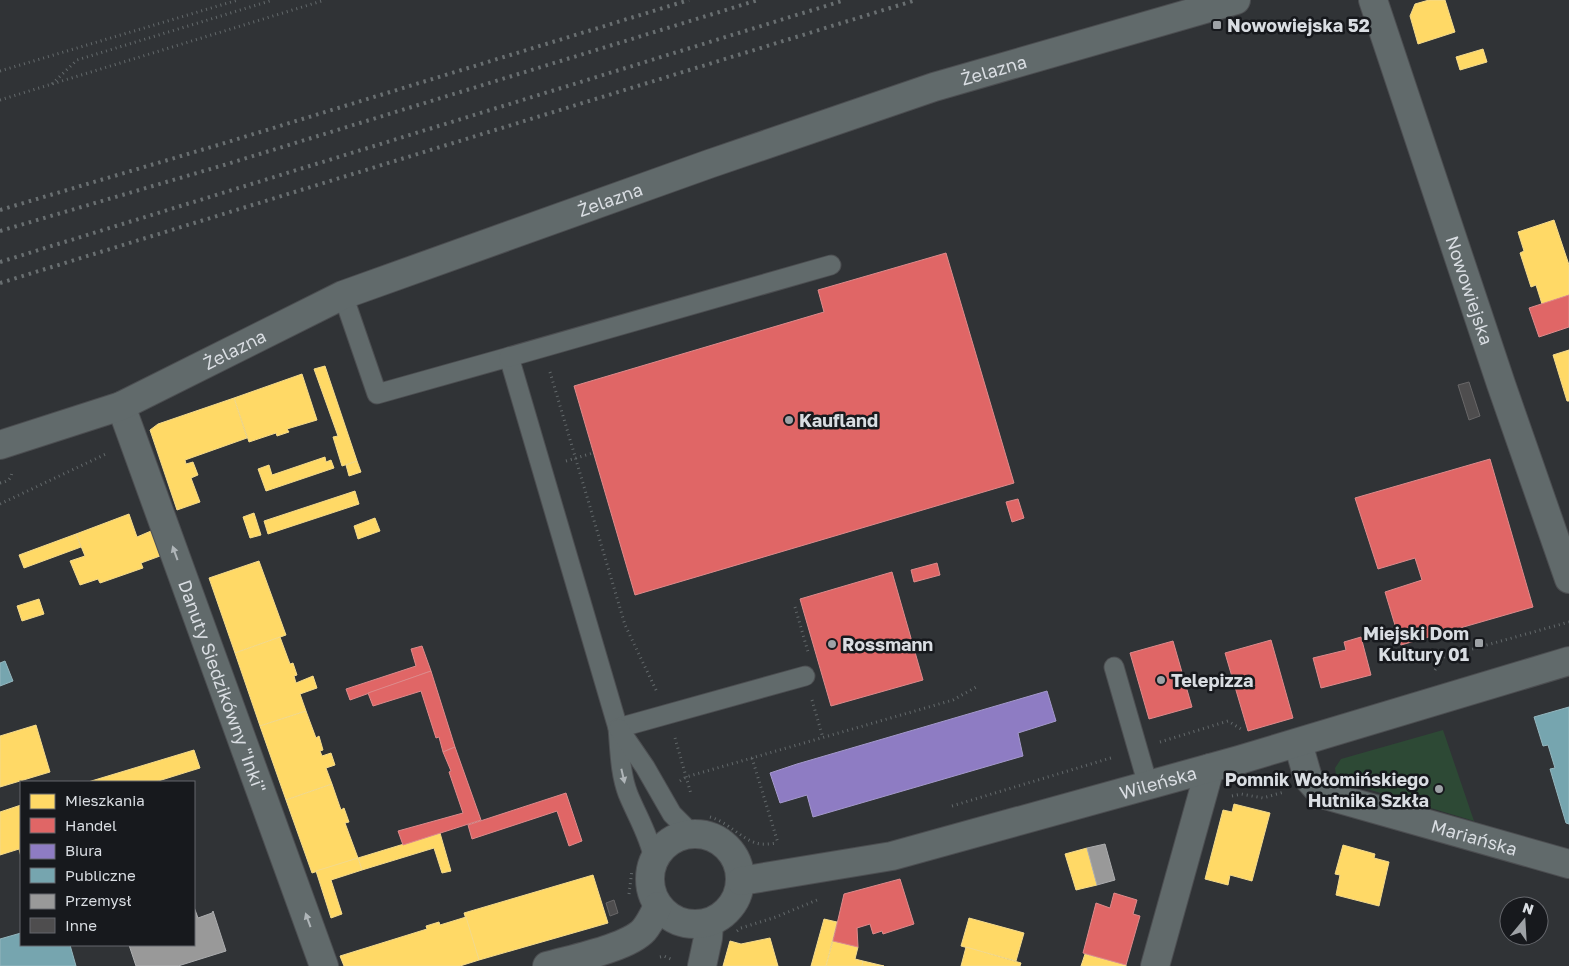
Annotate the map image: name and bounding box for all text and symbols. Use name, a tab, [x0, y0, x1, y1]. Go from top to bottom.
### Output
place label: Nowowiejska 52	[1227, 14, 1370, 36]
marker: Nowowiejska 52	[1211, 19, 1223, 31]
street label: Żelazna	[958, 50, 1029, 90]
street label: Żelazna	[575, 178, 645, 221]
street label: Nowowiejska	[1441, 233, 1498, 348]
street label: Żelazna	[199, 324, 269, 374]
place label: Kaufland	[799, 409, 878, 431]
marker: Kaufland	[783, 414, 795, 426]
one-way arrow	[171, 546, 178, 561]
street label: Danuty Siedzikówny "Inki"	[174, 577, 271, 796]
place label: Miejski Dom Kultury 01	[1363, 622, 1469, 665]
place label: Rossmann	[842, 633, 933, 655]
marker: Miejski Dom Kultury 01	[1473, 637, 1485, 649]
marker: Rossmann	[826, 638, 838, 650]
place label: Telepizza	[1171, 669, 1253, 691]
marker: Telepizza	[1155, 674, 1167, 686]
street label: Wileńska	[1117, 761, 1199, 804]
place label: Pomnik Wołomińskiego Hutnika Szkła	[1225, 768, 1429, 811]
one-way arrow	[619, 769, 627, 784]
legend	[20, 781, 195, 946]
marker: Pomnik Wołomińskiego Hutnika Szkła	[1433, 783, 1445, 795]
text: Mieszkania	[65, 791, 145, 809]
street label: Mariańska	[1429, 815, 1520, 860]
text: Handel	[65, 816, 117, 834]
text: Biura	[65, 841, 102, 859]
text: Publiczne	[65, 866, 136, 884]
text: Przemysł	[65, 891, 132, 909]
north arrow	[1499, 896, 1549, 946]
text: N	[1520, 898, 1536, 918]
one-way arrow	[304, 912, 312, 927]
text: Inne	[65, 916, 97, 934]

